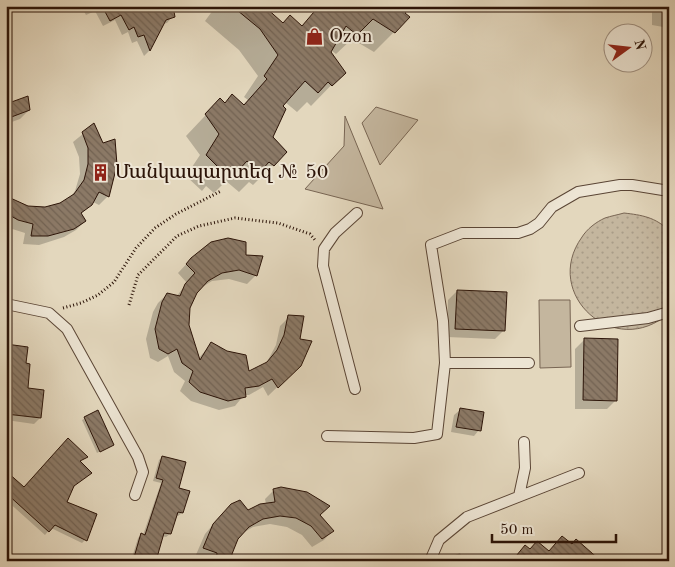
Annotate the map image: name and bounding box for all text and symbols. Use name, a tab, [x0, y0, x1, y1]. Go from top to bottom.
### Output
north arrow	[602, 22, 652, 72]
shop icon: Ozon	[305, 27, 325, 47]
place label: Ozon	[329, 27, 373, 47]
text: N	[631, 38, 648, 52]
building icon: Մանկապարտեզ № 50	[91, 163, 111, 183]
place label: Մանկապարտեզ № 50	[115, 163, 328, 183]
scale bar	[492, 512, 616, 544]
text: 50 m	[500, 523, 534, 538]

